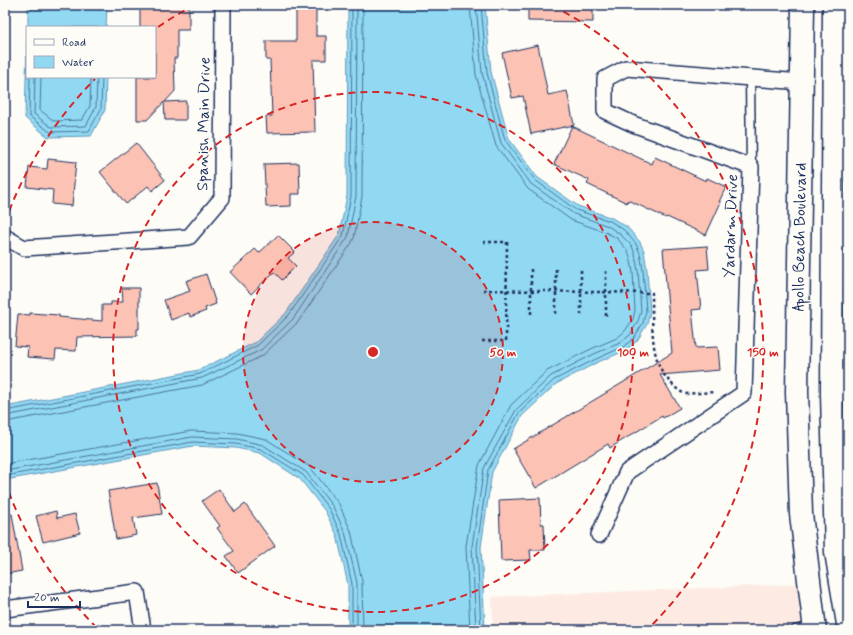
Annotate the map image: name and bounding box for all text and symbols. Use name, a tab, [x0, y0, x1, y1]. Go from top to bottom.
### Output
legend	[26, 26, 156, 78]
text: Road	[62, 35, 86, 51]
text: Water	[62, 55, 94, 71]
street label: Spanish Main Drive	[192, 57, 216, 191]
street label: Apollo Beach Boulevard	[788, 162, 813, 312]
street label: Yardarm Drive	[719, 174, 743, 278]
centre of rings	[366, 345, 380, 359]
text: 50 m	[490, 345, 517, 361]
text: 100 m	[617, 345, 650, 361]
text: 150 m	[747, 345, 779, 361]
scale bar	[28, 583, 80, 609]
text: 20 m	[34, 590, 60, 606]

